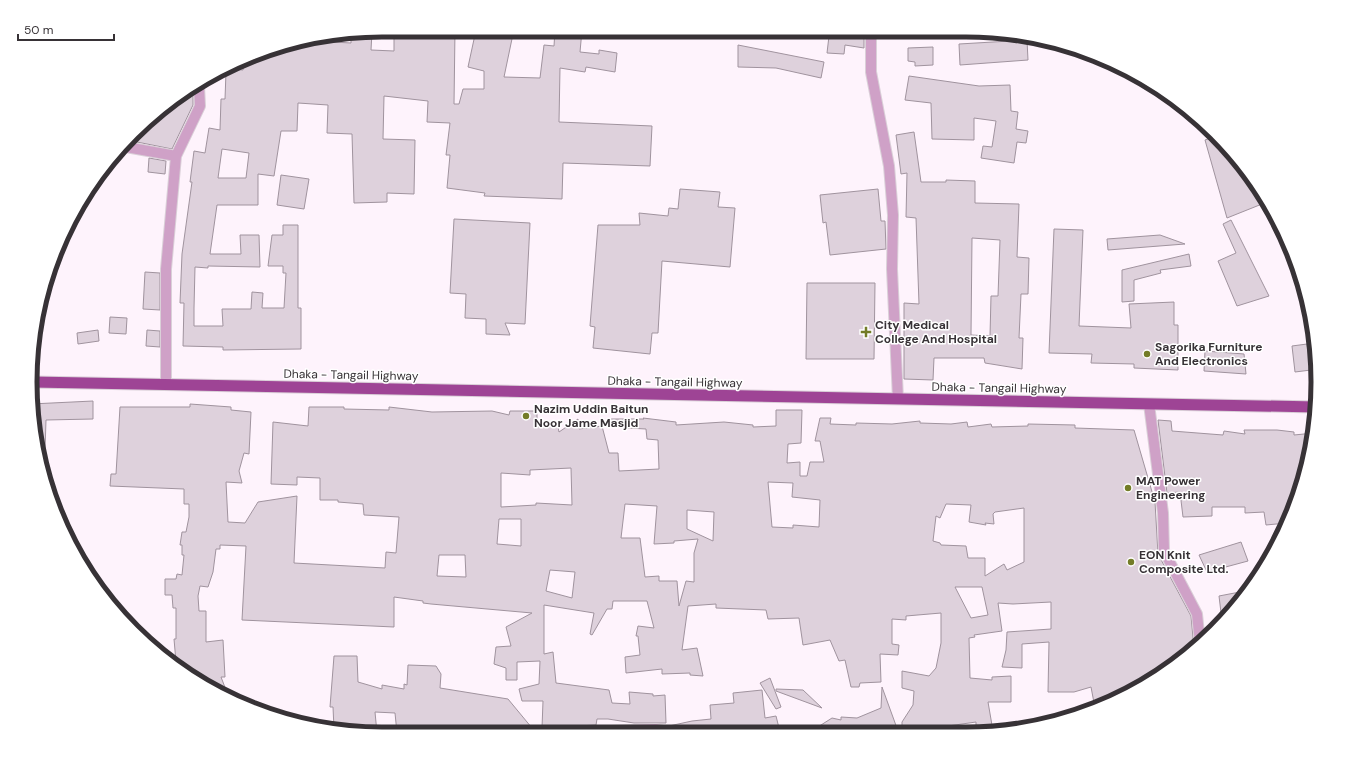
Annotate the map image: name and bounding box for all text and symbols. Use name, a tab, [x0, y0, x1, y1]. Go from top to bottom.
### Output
scale bar	[18, 16, 114, 42]
text: 50 m	[24, 22, 53, 38]
place label: City Medical College And Hospital	[875, 317, 997, 347]
marker: City Medical College And Hospital	[860, 326, 872, 338]
place label: Sagorika Furniture And Electronics	[1155, 339, 1263, 369]
marker: Sagorika Furniture And Electronics	[1142, 349, 1152, 359]
street label: Dhaka - Tangail Highway	[283, 366, 419, 384]
street label: Dhaka - Tangail Highway	[607, 373, 743, 391]
street label: Dhaka - Tangail Highway	[931, 379, 1067, 397]
place label: Nazim Uddin Baitun Noor Jame Masjid	[534, 401, 648, 431]
marker: Nazim Uddin Baitun Noor Jame Masjid	[521, 411, 531, 421]
place label: MAT Power Engineering	[1136, 473, 1205, 503]
marker: MAT Power Engineering	[1123, 483, 1133, 493]
place label: EON Knit Composite Ltd.	[1139, 547, 1228, 577]
marker: EON Knit Composite Ltd.	[1126, 557, 1136, 567]

